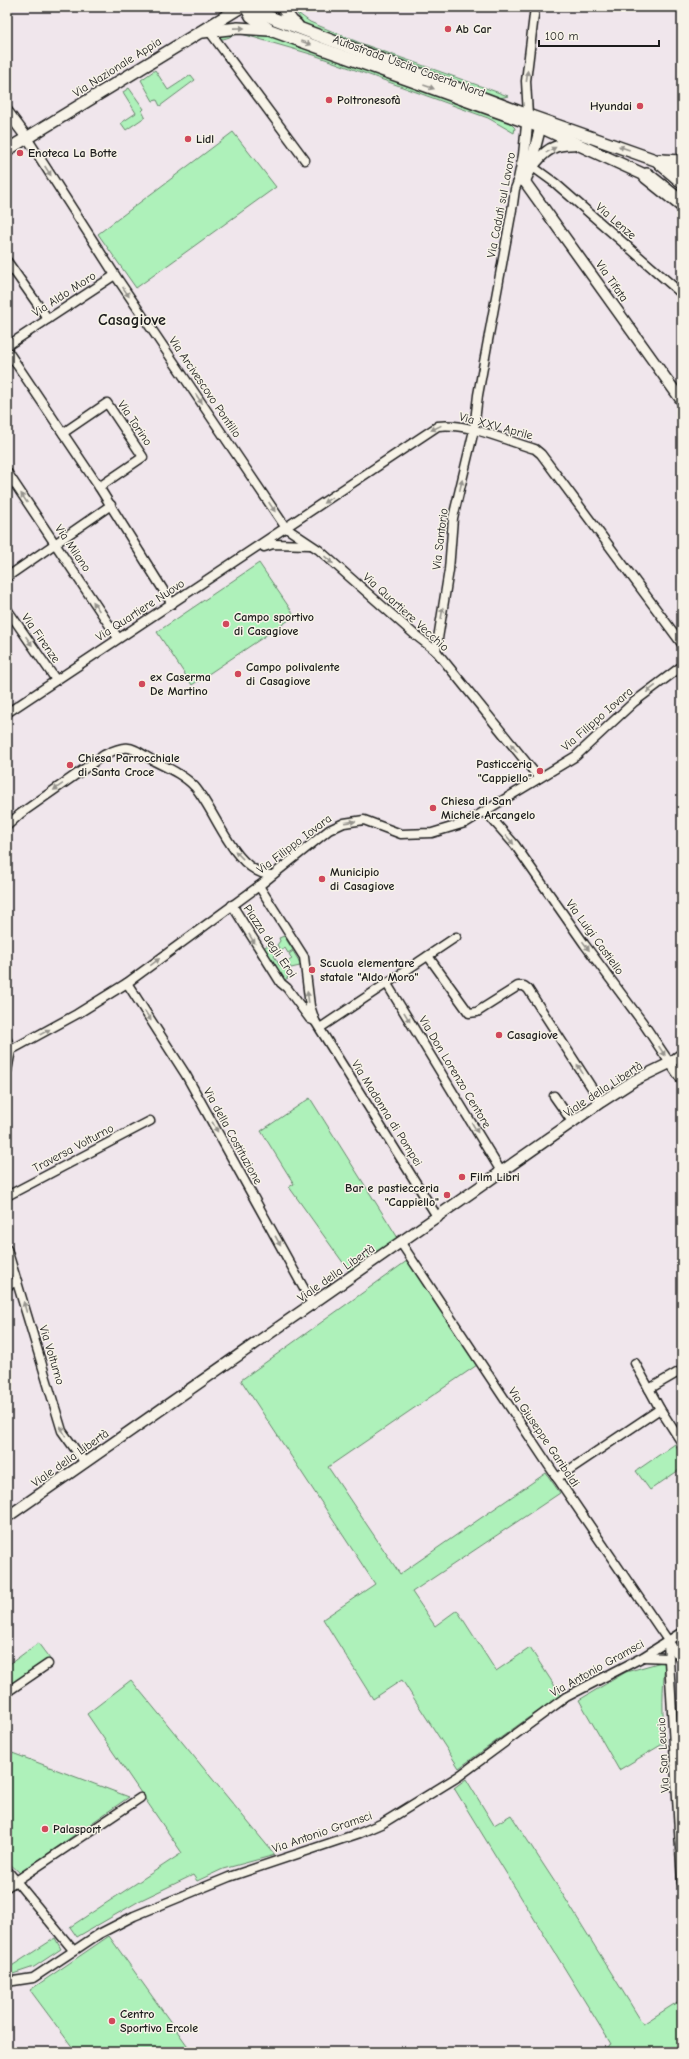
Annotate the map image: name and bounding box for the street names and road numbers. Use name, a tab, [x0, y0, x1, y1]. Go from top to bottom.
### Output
street label: Autostrada Uscita Caserta Nord	[331, 32, 487, 100]
street label: Via Nazionale Appia	[70, 34, 164, 100]
street label: Via Caduti sul Lavoro	[484, 151, 518, 259]
street label: Via Lenze	[593, 200, 639, 242]
street label: Via Tifata	[593, 258, 631, 304]
street label: Via Aldo Moro	[30, 268, 98, 320]
street label: Via Arcivescovo Pontillo	[166, 334, 244, 440]
street label: Via Torino	[115, 398, 155, 448]
street label: Via XXV Aprile	[458, 409, 534, 443]
street label: Via Santorio	[429, 507, 451, 571]
street label: Via Milano	[52, 522, 94, 574]
street label: Via Quartiere Vecchio	[360, 570, 452, 654]
street label: Via Quartiere Nuovo	[93, 576, 187, 644]
street label: Via Firenze	[19, 611, 63, 665]
street label: Via Filippo Iovara	[558, 684, 636, 754]
street label: Via Filippo Iovara	[254, 811, 334, 877]
street label: Via Luigi Castiello	[563, 897, 627, 977]
street label: Piazza degli Eroi	[240, 902, 300, 980]
street label: Via Don Lorenzo Centore	[416, 1013, 494, 1131]
street label: Via Madonna di Pompei	[349, 1057, 425, 1169]
street label: Viale della Libertà	[561, 1058, 645, 1120]
street label: Via della Costituzione	[201, 1085, 265, 1187]
street label: Traversa Volturno	[30, 1121, 116, 1175]
street label: Viale della Libertà	[295, 1241, 377, 1305]
street label: Via Volturno	[36, 1324, 68, 1386]
street label: Via Giuseppe Garibaldi	[505, 1385, 583, 1489]
street label: Viale della Libertà	[29, 1426, 111, 1490]
street label: Via Antonio Gramsci	[548, 1636, 646, 1700]
street label: Via San Leucio	[654, 1717, 672, 1793]
street label: Via Antonio Gramsci	[270, 1808, 374, 1856]

